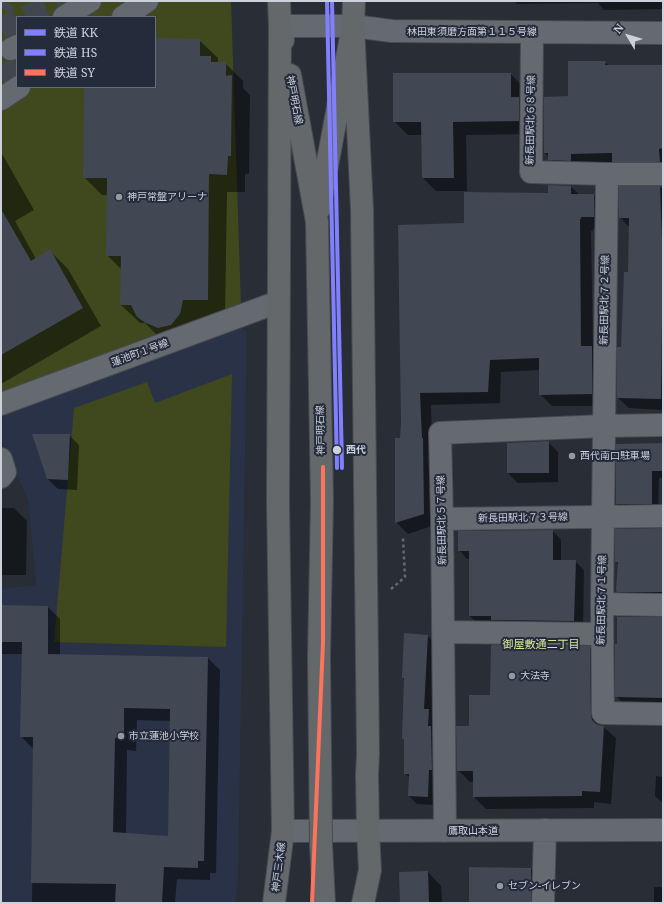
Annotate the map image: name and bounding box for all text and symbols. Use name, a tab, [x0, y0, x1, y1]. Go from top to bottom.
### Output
legend	[16, 16, 156, 88]
north arrow	[608, 16, 648, 56]
text: N	[610, 20, 627, 36]
text: 鉄道 KK	[54, 24, 98, 41]
street label: 林田東須磨方面第１１５号線	[407, 26, 537, 38]
text: 鉄道 HS	[54, 44, 97, 61]
text: 鉄道 SY	[54, 64, 95, 81]
street label: 神戸明石線	[283, 74, 305, 126]
street label: 新長田駅北６８号線	[524, 75, 538, 165]
place label: 神戸常盤アリーナ	[127, 191, 207, 203]
marker: 神戸常盤アリーナ	[114, 192, 124, 202]
street label: 新長田駅北７２号線	[598, 255, 612, 345]
street label: 蓮池町１号線	[110, 337, 170, 369]
street label: 神戸明石線	[315, 405, 327, 455]
marker: 西代	[331, 444, 343, 456]
place label: 西代	[346, 444, 366, 456]
place label: 西代南口駐車場	[580, 450, 650, 462]
marker: 西代南口駐車場	[567, 451, 577, 461]
street label: 新長田駅北５７号線	[435, 475, 449, 565]
street label: 新長田駅北７３号線	[478, 511, 568, 525]
street label: 新長田駅北７１号線	[595, 555, 609, 645]
district label: 御屋敷通二丁目	[503, 638, 579, 652]
place label: 大法寺	[520, 670, 550, 682]
marker: 大法寺	[507, 671, 517, 681]
place label: 市立蓮池小学校	[129, 730, 199, 742]
marker: 市立蓮池小学校	[116, 731, 126, 741]
street label: 鷹取山本道	[448, 825, 498, 837]
street label: 神戸三木線	[270, 841, 288, 893]
place label: セブン-イレブン	[508, 880, 581, 892]
marker: セブン-イレブン	[495, 881, 505, 891]

